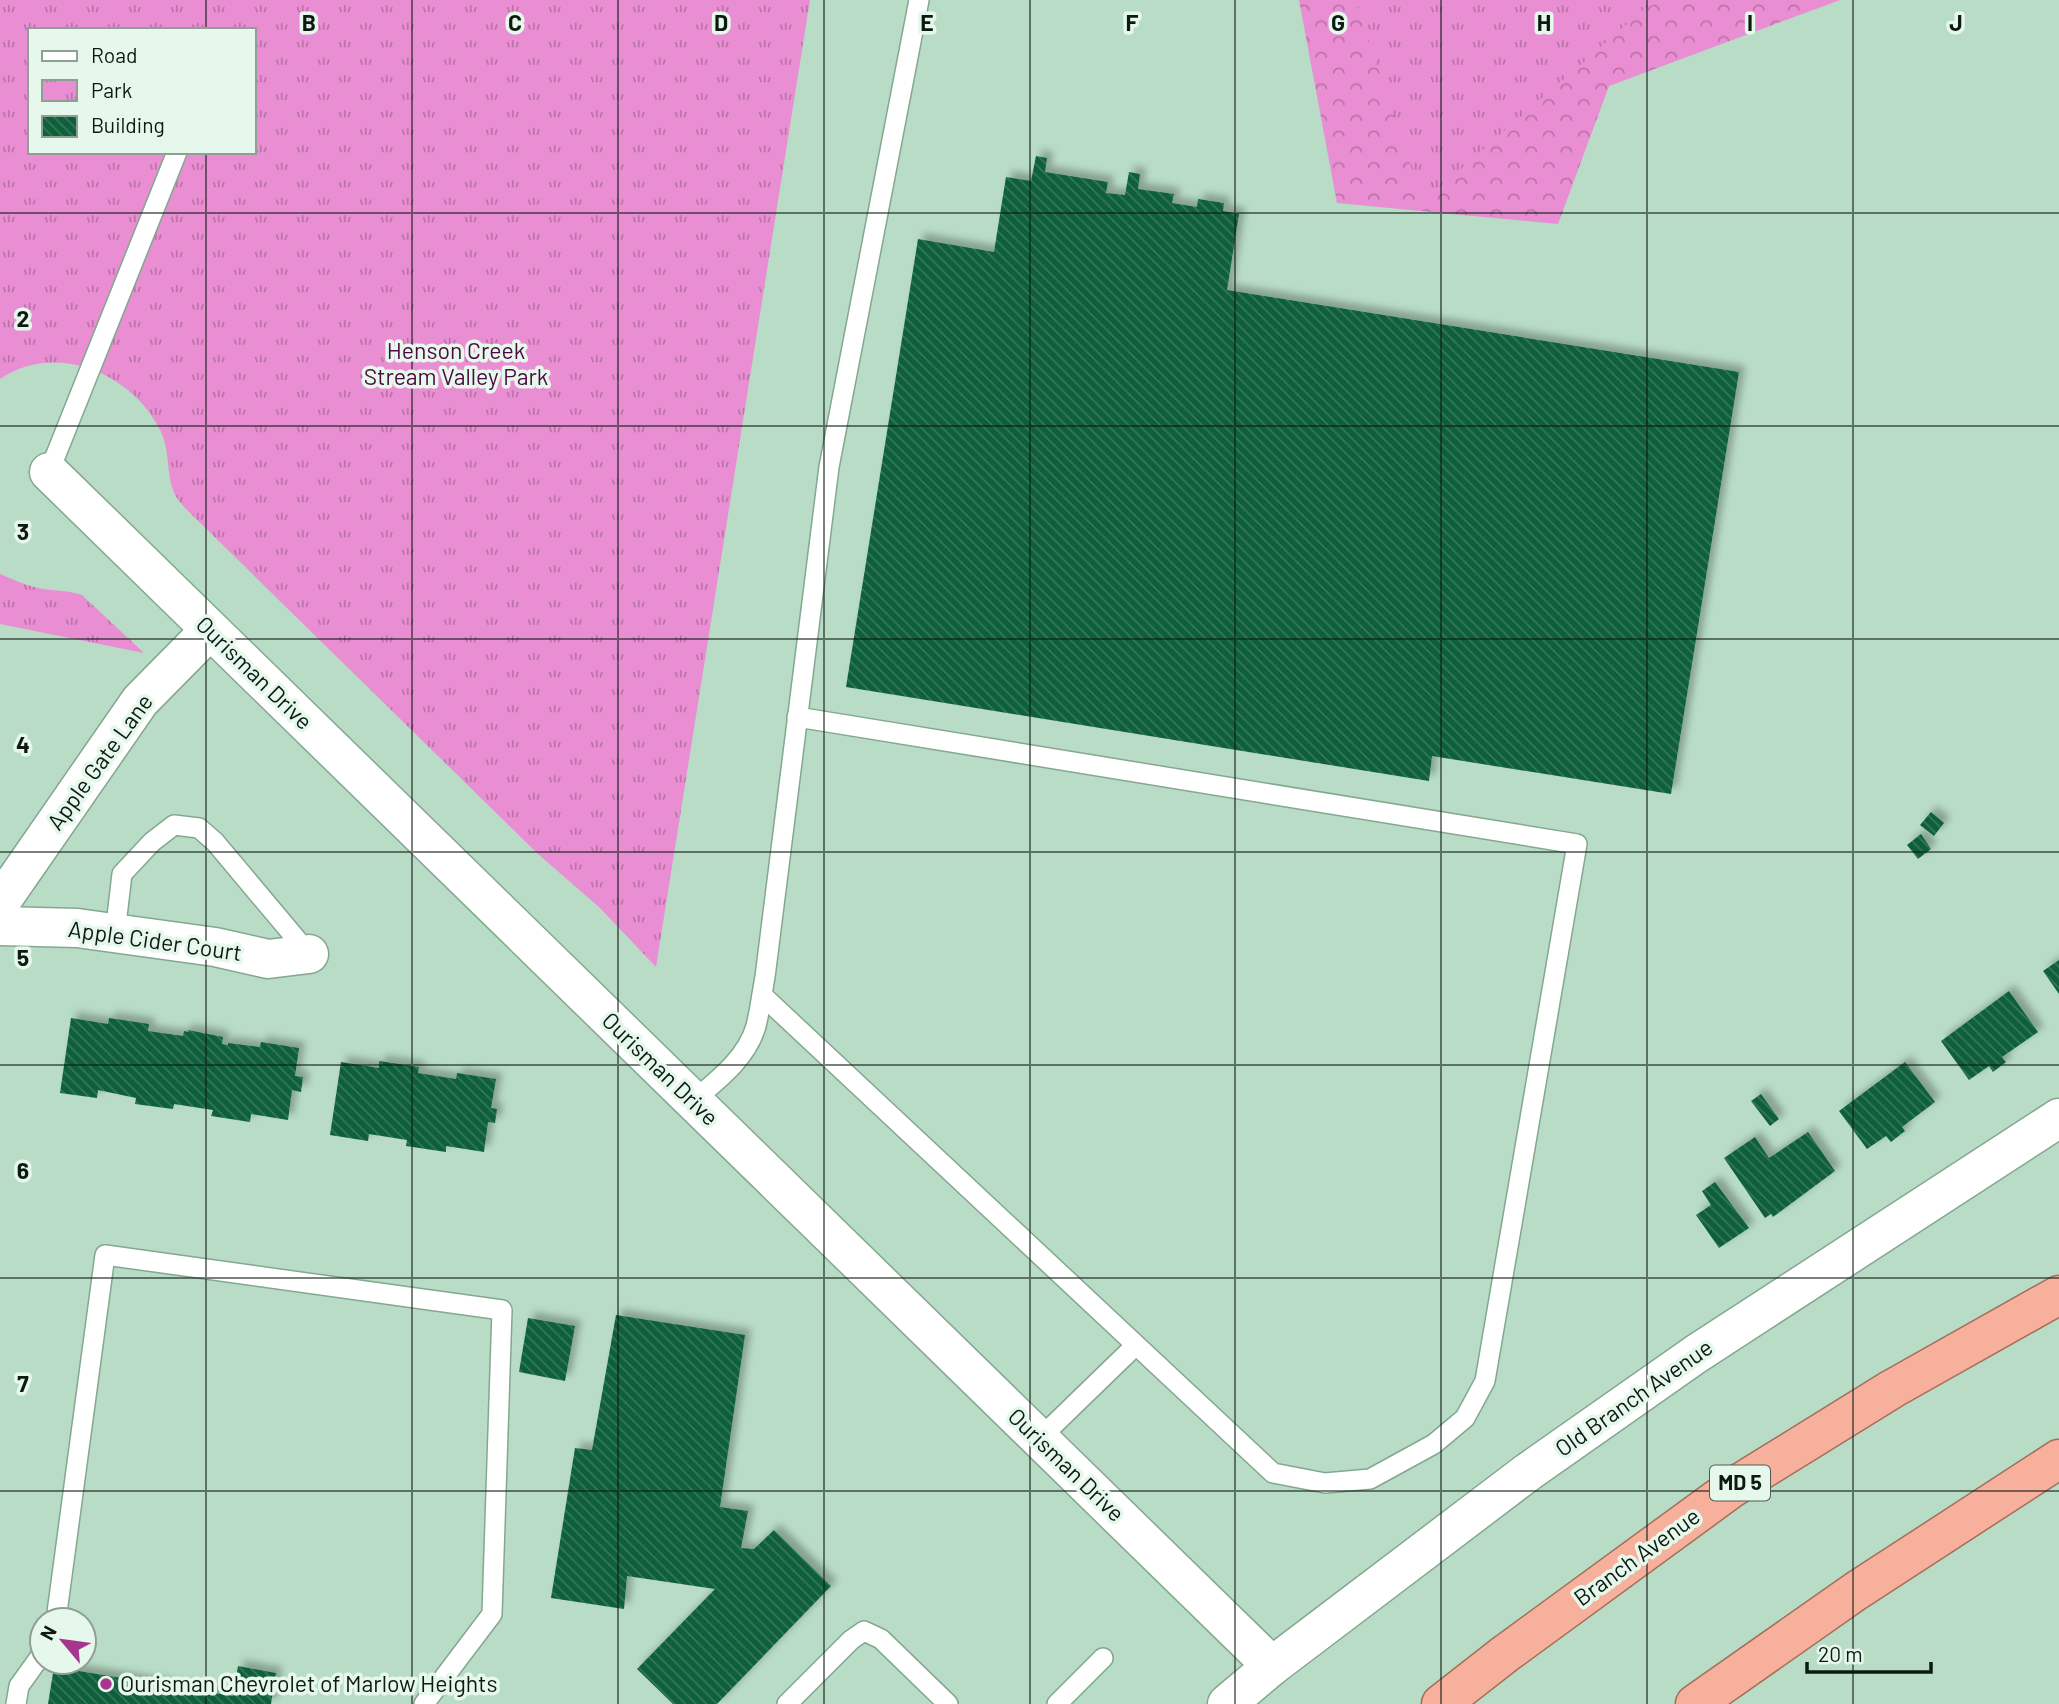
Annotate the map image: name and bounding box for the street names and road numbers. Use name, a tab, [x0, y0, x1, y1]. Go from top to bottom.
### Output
street label: Ourisman Drive	[191, 610, 319, 735]
street label: Apple Gate Lane	[40, 688, 158, 835]
street label: Apple Cider Court	[67, 914, 244, 966]
street label: Ourisman Drive	[597, 1006, 725, 1131]
street label: Old Branch Avenue	[1549, 1333, 1717, 1462]
street label: Ourisman Drive	[1003, 1402, 1131, 1527]
road number: MD 5	[1710, 1466, 1770, 1500]
street label: Branch Avenue	[1568, 1501, 1705, 1611]

